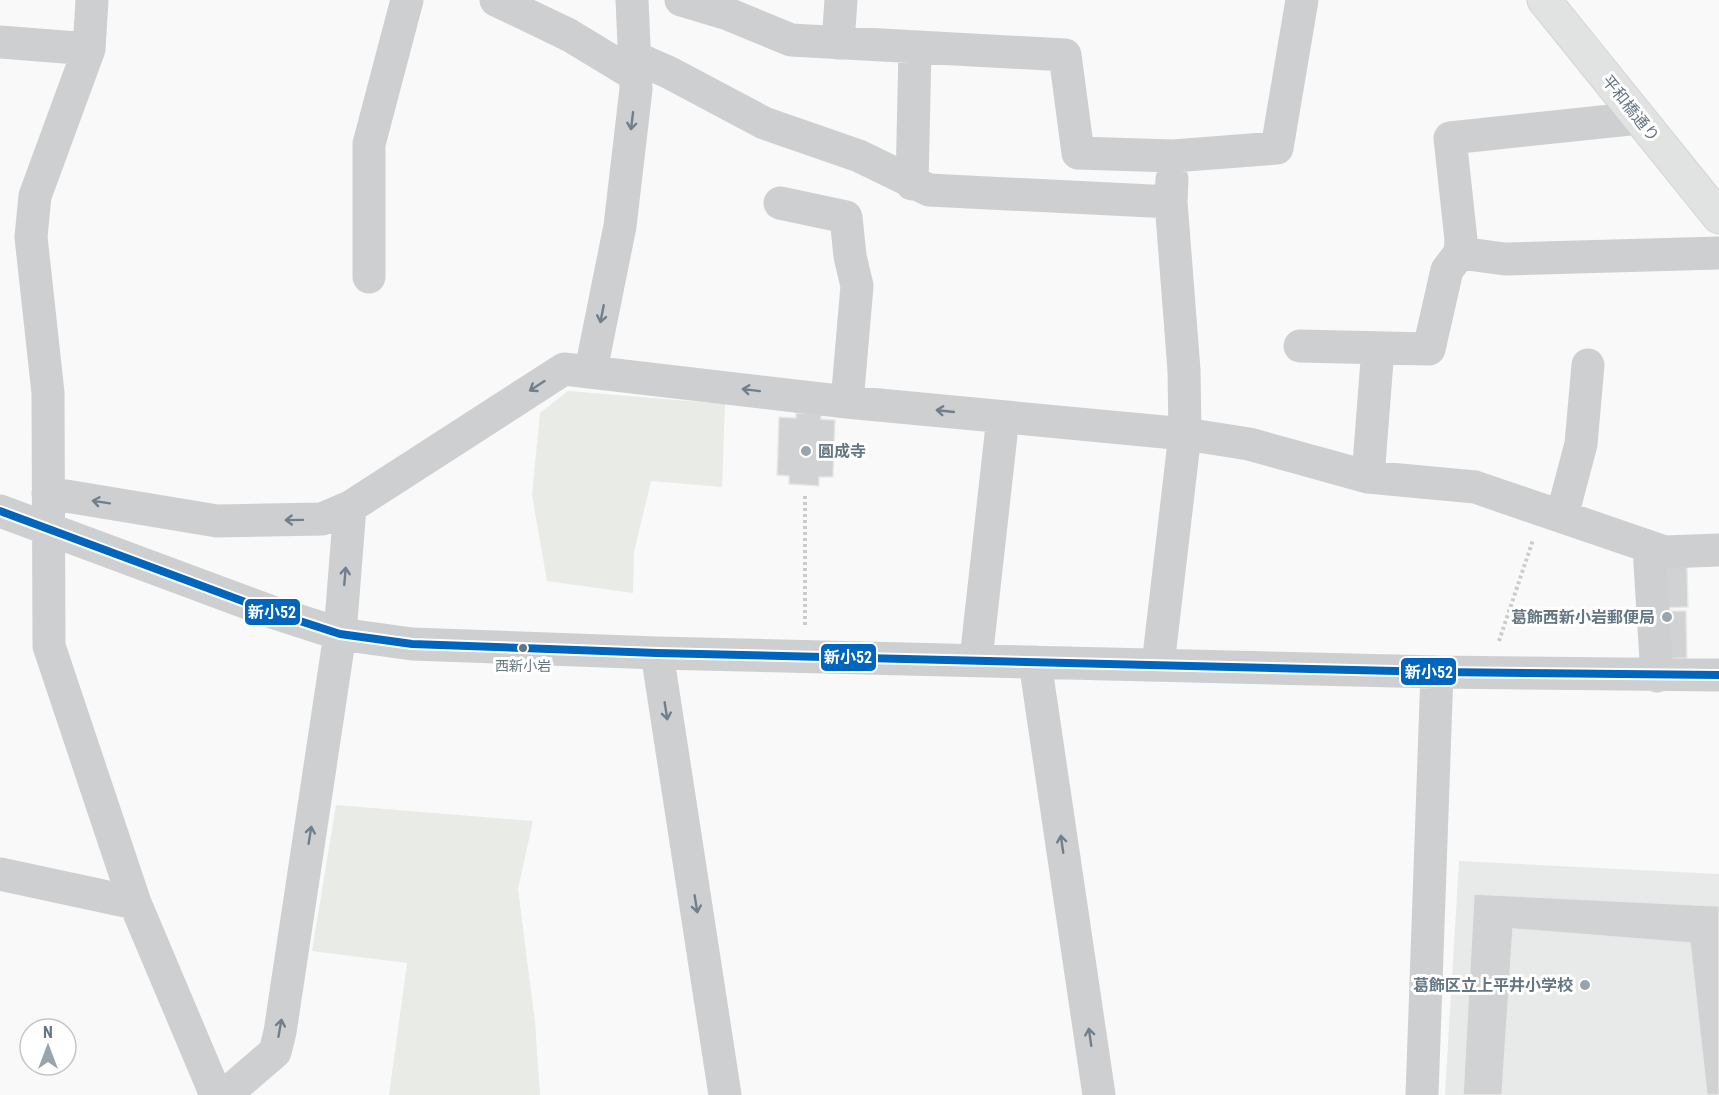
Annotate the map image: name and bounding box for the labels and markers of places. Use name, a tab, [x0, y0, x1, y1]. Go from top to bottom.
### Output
place label: 圓成寺	[818, 442, 866, 461]
marker: 圓成寺	[799, 444, 813, 458]
place label: 葛飾西新小岩郵便局	[1511, 608, 1655, 627]
marker: 葛飾西新小岩郵便局	[1660, 610, 1674, 624]
marker: 西新小岩	[517, 642, 529, 654]
place label: 西新小岩	[495, 658, 551, 674]
place label: 葛飾区立上平井小学校	[1413, 976, 1573, 995]
marker: 葛飾区立上平井小学校	[1578, 978, 1592, 992]

